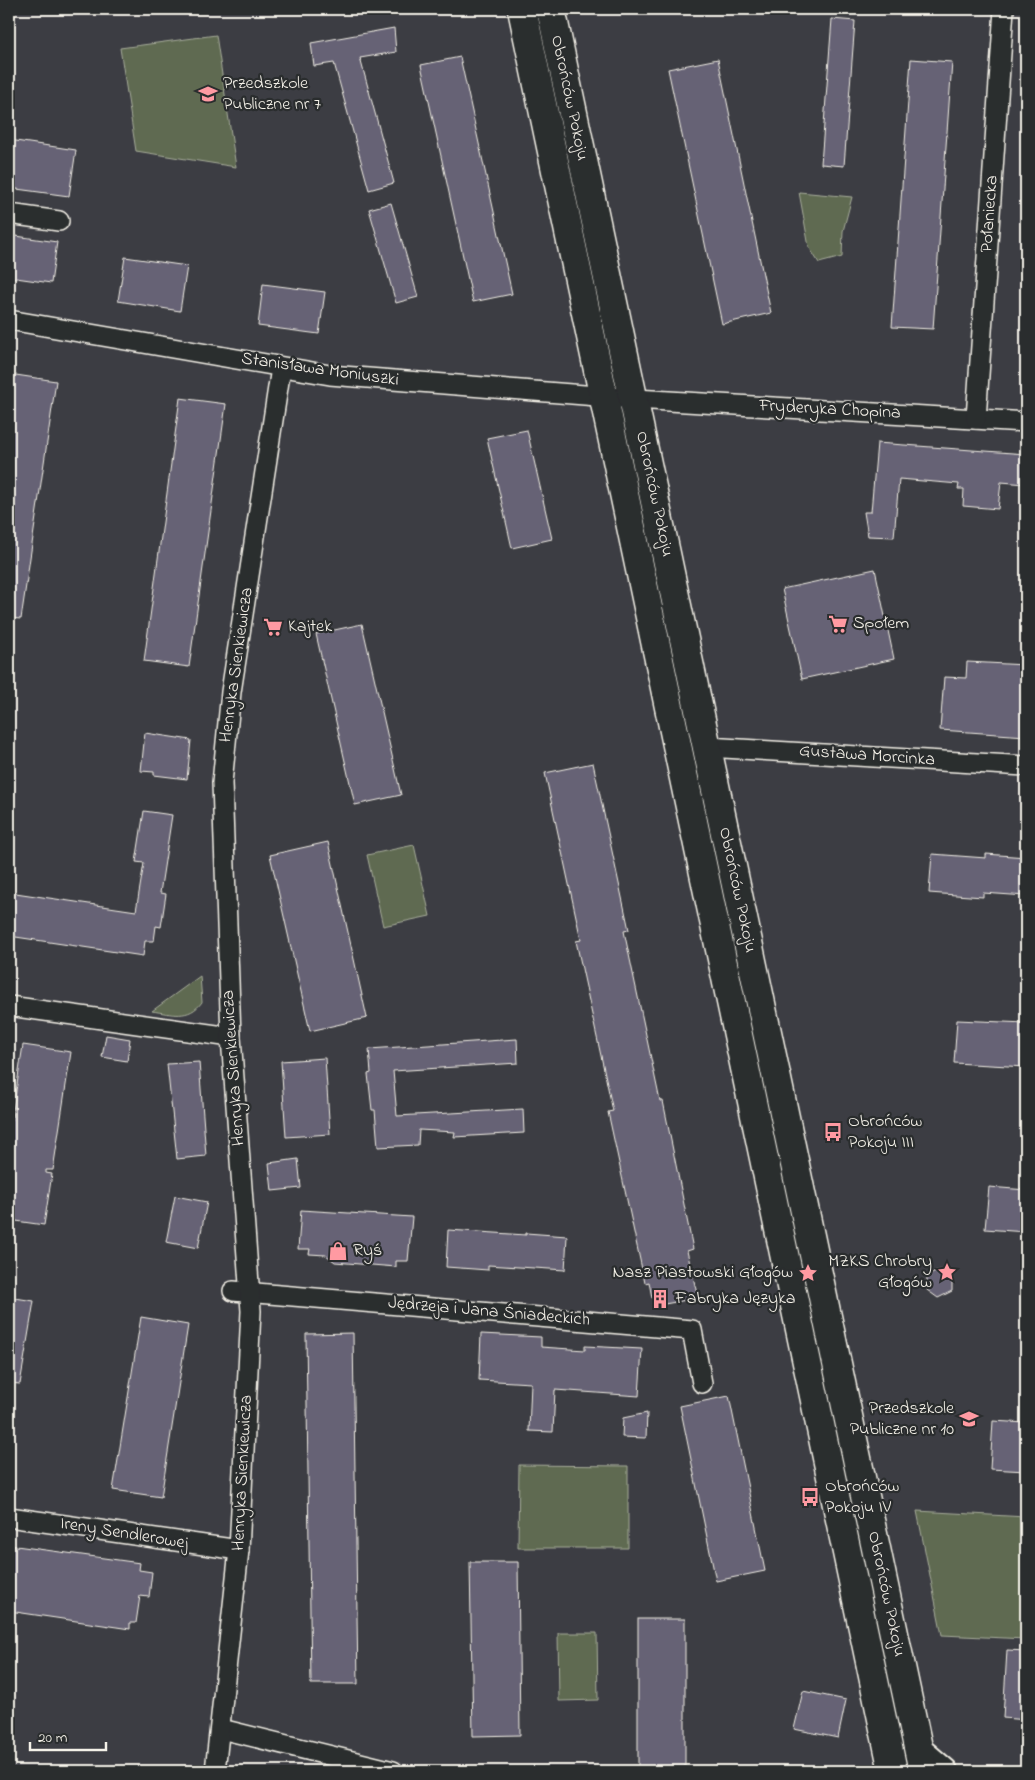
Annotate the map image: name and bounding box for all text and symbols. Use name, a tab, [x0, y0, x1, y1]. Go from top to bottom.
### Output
street label: Obrońców Pokoju	[543, 33, 595, 163]
place label: Przedszkole Publiczne nr 7	[223, 71, 322, 118]
school or university icon: Przedszkole Publiczne nr 7	[197, 83, 219, 105]
street label: Połaniecka	[974, 174, 1006, 254]
street label: Stanisława Moniuszki	[240, 346, 400, 394]
street label: Fryderyka Chopina	[758, 393, 901, 427]
street label: Obrońców Pokoju	[628, 429, 680, 559]
street label: Henryka Sienkiewicza	[213, 586, 261, 744]
place label: Społem	[853, 611, 909, 637]
supermarket icon: Społem	[827, 613, 849, 635]
place label: Kajtek	[288, 614, 332, 640]
supermarket icon: Kajtek	[262, 616, 284, 638]
street label: Gustawa Morcinka	[798, 738, 936, 774]
street label: Obrońców Pokoju	[711, 825, 763, 955]
street label: Henryka Sienkiewicza	[216, 989, 252, 1147]
place label: Obrońców Pokoju III	[848, 1109, 922, 1156]
bus stop icon: Obrońców Pokoju III	[822, 1121, 844, 1143]
place label: Ryś	[353, 1238, 382, 1264]
shop icon: Ryś	[327, 1240, 349, 1262]
place label: MZKS Chrobry Głogów	[828, 1249, 932, 1297]
place label: Nasz Piastowski Głogów	[612, 1260, 793, 1287]
place icon: MZKS Chrobry Głogów	[936, 1261, 958, 1283]
place icon: Nasz Piastowski Głogów	[797, 1262, 819, 1284]
place label: Fabryka Języka	[674, 1286, 796, 1312]
building icon: Fabryka Języka	[649, 1288, 671, 1310]
street label: Jędrzeja i Jana Śniadeckich	[387, 1290, 591, 1334]
street label: Henryka Sienkiewicza	[226, 1394, 260, 1552]
place label: Przedszkole Publiczne nr 10	[850, 1396, 955, 1443]
school or university icon: Przedszkole Publiczne nr 10	[958, 1408, 980, 1430]
place label: Obrońców Pokoju IV	[825, 1474, 899, 1521]
bus stop icon: Obrońców Pokoju IV	[799, 1486, 821, 1508]
street label: Ireny Sendlerowej	[58, 1511, 190, 1557]
street label: Obrońców Pokoju	[860, 1529, 912, 1659]
scale bar	[30, 1720, 106, 1752]
text: 20 m	[38, 1727, 68, 1749]

